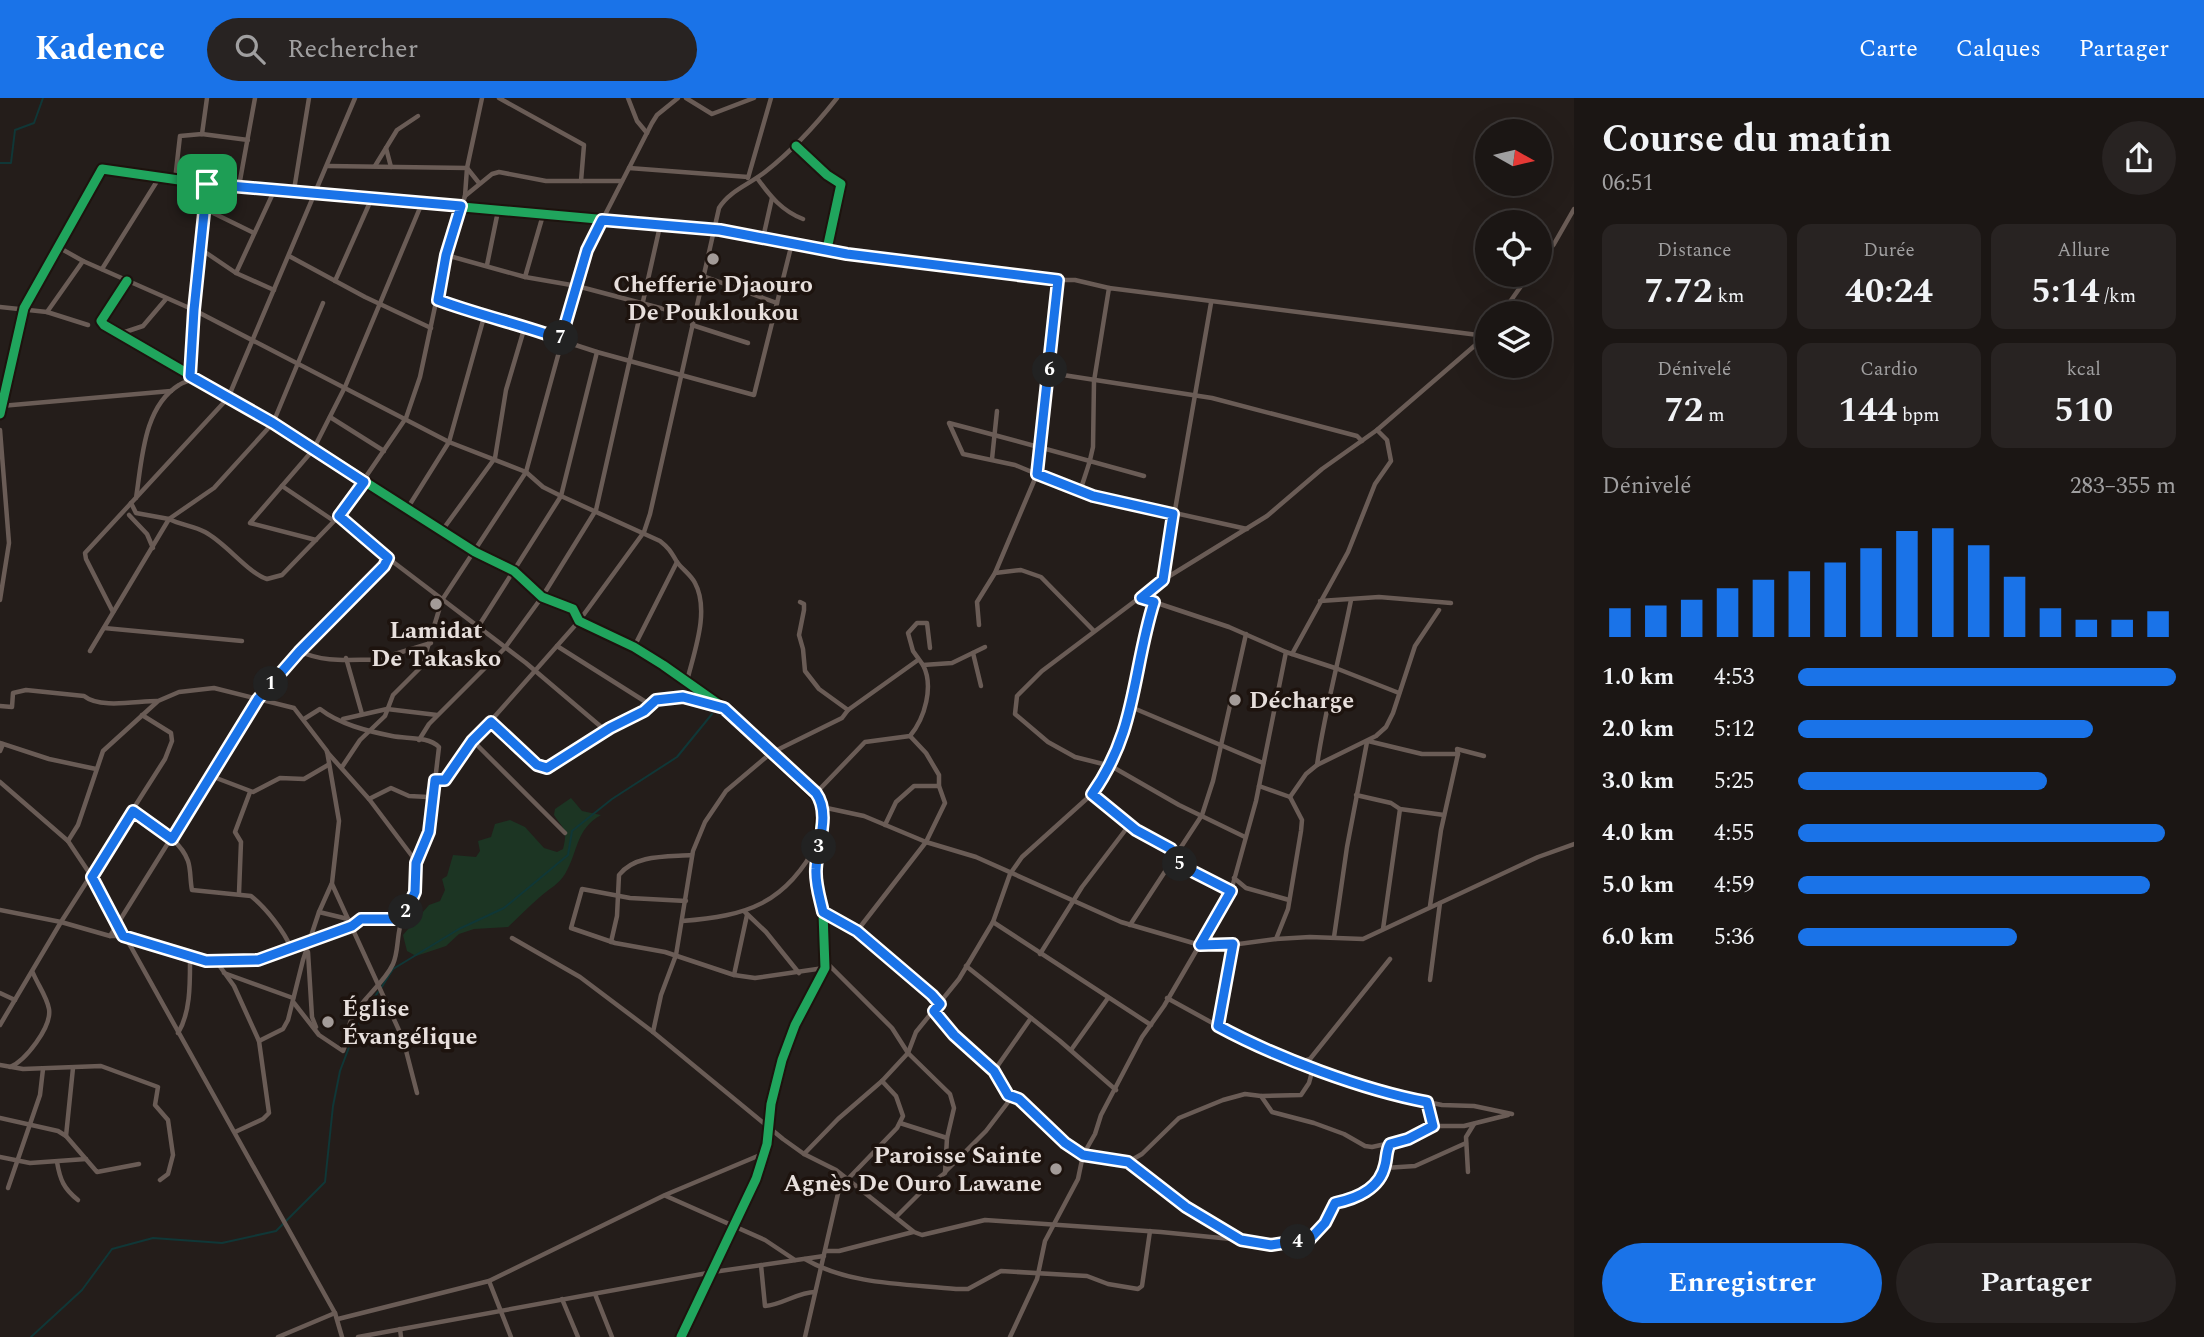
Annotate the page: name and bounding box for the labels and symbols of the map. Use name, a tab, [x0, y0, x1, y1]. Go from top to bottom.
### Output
north arrow	[1475, 119, 1552, 196]
pin	[177, 154, 237, 214]
marker: Chefferie Djaouro De Poukloukou	[705, 251, 721, 267]
place label: Chefferie Djaouro De Poukloukou	[613, 267, 813, 331]
pin: 7	[544, 320, 578, 356]
pin: 6	[1032, 352, 1068, 388]
marker: Lamidat De Takasko	[428, 596, 444, 612]
place label: Lamidat De Takasko	[371, 613, 501, 677]
pin: 1	[254, 666, 288, 702]
place label: Décharge	[1249, 683, 1354, 719]
marker: Décharge	[1227, 692, 1243, 708]
pin: 3	[802, 830, 836, 864]
pin: 5	[1162, 846, 1198, 882]
pin: 2	[388, 894, 424, 930]
place label: Église Évangélique	[342, 991, 478, 1055]
marker: Église Évangélique	[320, 1014, 336, 1030]
place label: Paroisse Sainte Agnès De Ouro Lawane	[784, 1138, 1042, 1202]
marker: Paroisse Sainte Agnès De Ouro Lawane	[1048, 1161, 1064, 1177]
pin: 4	[1280, 1224, 1316, 1260]

